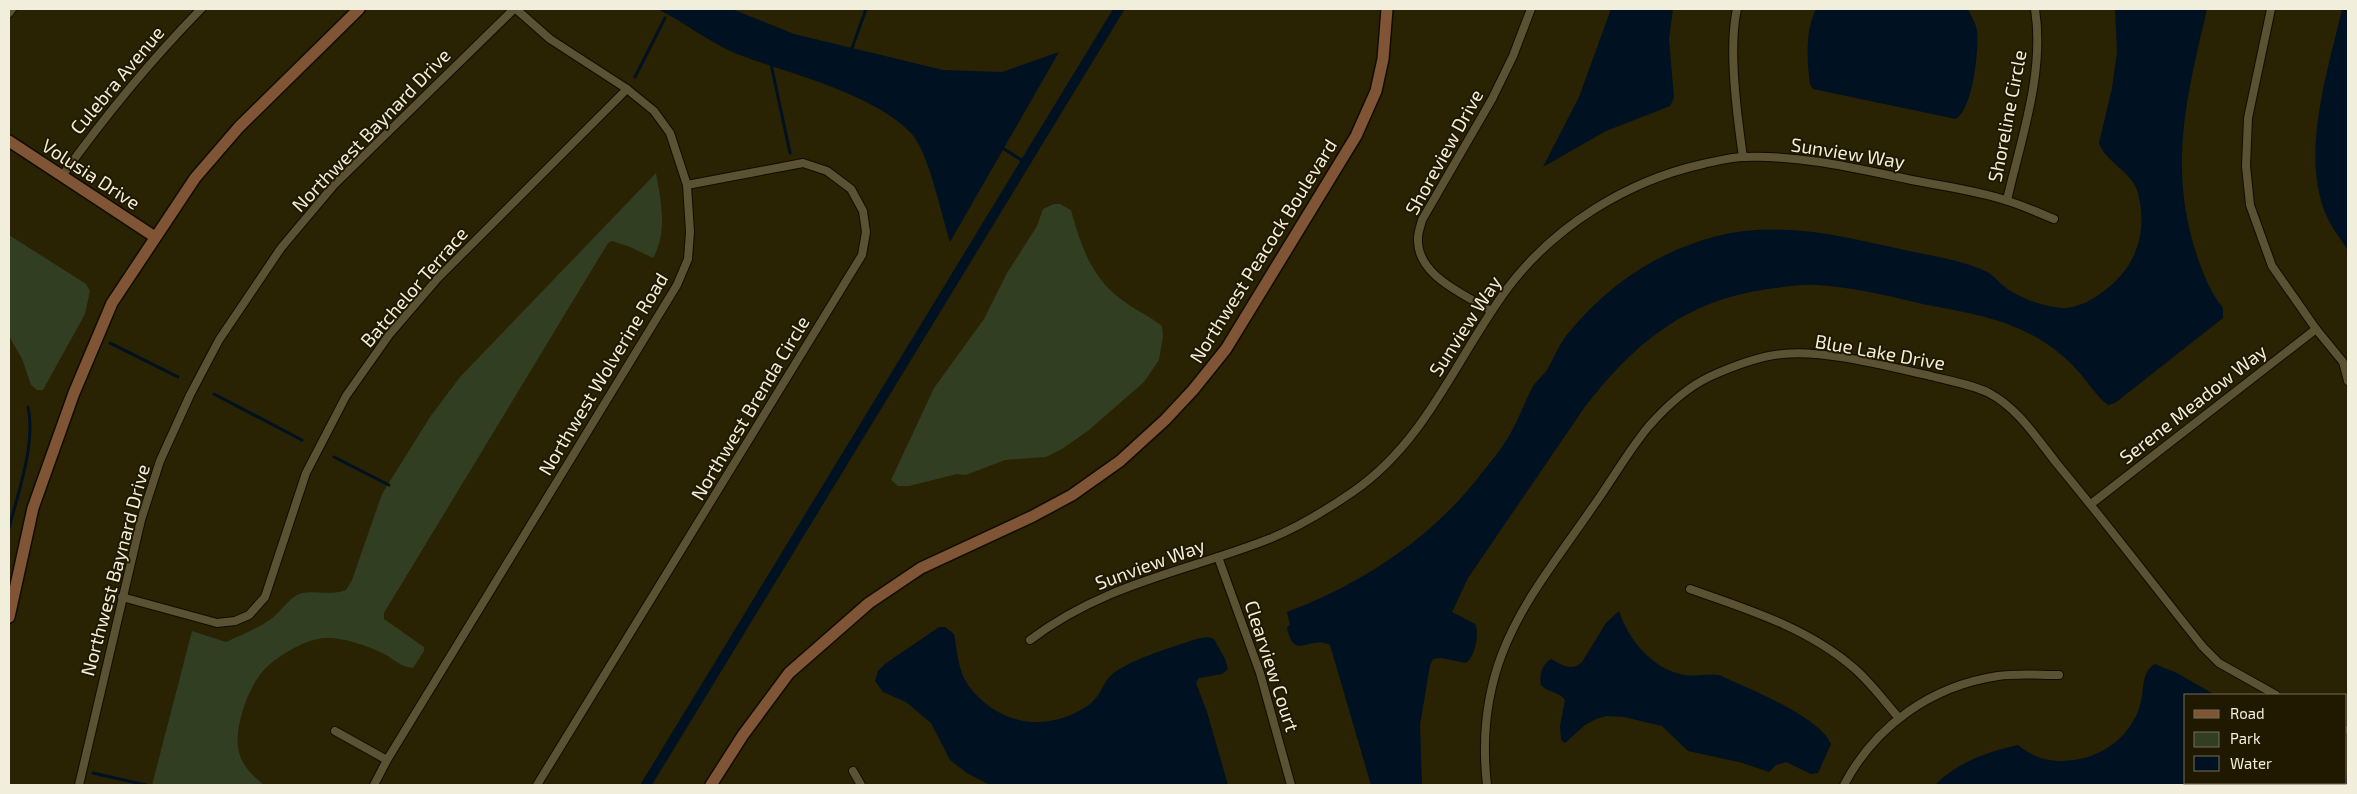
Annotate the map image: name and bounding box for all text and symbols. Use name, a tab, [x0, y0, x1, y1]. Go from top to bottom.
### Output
street label: Culebra Avenue	[65, 21, 168, 138]
street label: Northwest Baynard Drive	[287, 43, 455, 216]
street label: Shoreline Circle	[1982, 48, 2031, 184]
street label: Shoreview Drive	[1400, 85, 1487, 218]
street label: Sunview Way	[1789, 132, 1907, 173]
street label: Volusia Drive	[38, 133, 145, 214]
street label: Northwest Peacock Boulevard	[1184, 135, 1341, 367]
street label: Batchelor Terrace	[355, 222, 472, 351]
street label: Northwest Wolverine Road	[533, 268, 672, 479]
street label: Sunview Way	[1424, 271, 1506, 380]
street label: Northwest Brenda Circle	[685, 311, 814, 504]
street label: Blue Lake Drive	[1813, 329, 1947, 374]
street label: Serene Meadow Way	[2115, 339, 2271, 468]
street label: Northwest Baynard Drive	[75, 461, 154, 678]
street label: Sunview Way	[1092, 533, 1208, 594]
street label: Clearview Court	[1240, 597, 1305, 734]
legend	[2184, 694, 2347, 784]
text: Road	[2230, 704, 2265, 722]
text: Park	[2230, 729, 2261, 747]
text: Water	[2230, 754, 2272, 772]

